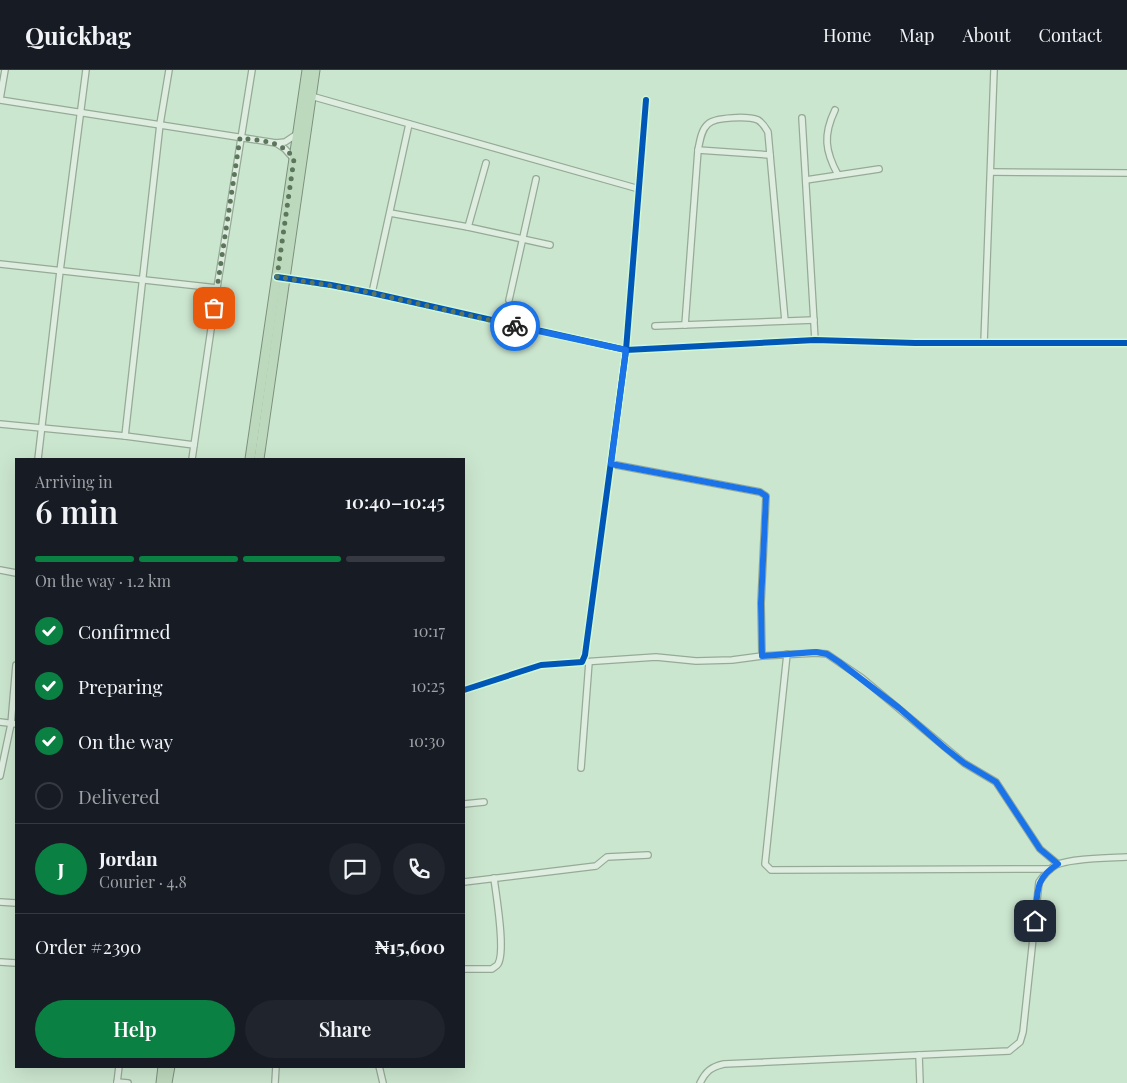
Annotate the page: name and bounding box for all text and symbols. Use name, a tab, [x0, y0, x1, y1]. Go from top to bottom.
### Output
text: Quickbag	[25, 19, 131, 51]
text: Home	[823, 23, 871, 47]
text: Map	[899, 23, 934, 47]
text: About	[962, 23, 1011, 47]
text: Contact	[1039, 23, 1102, 47]
pin	[193, 287, 235, 329]
icon: bag	[200, 294, 228, 322]
courier	[490, 301, 540, 351]
icon: bike	[501, 312, 529, 340]
text: Arriving in	[35, 471, 113, 492]
text: 10:40–10:45	[345, 488, 445, 514]
text: 6 min	[35, 489, 118, 532]
text: On the way · 1.2 km	[35, 570, 171, 591]
icon: check	[35, 617, 63, 645]
text: Confirmed	[78, 618, 171, 644]
text: 10:17	[413, 620, 445, 641]
icon: check	[35, 672, 63, 700]
text: Preparing	[78, 673, 163, 699]
text: 10:25	[411, 675, 445, 696]
icon: check	[35, 727, 63, 755]
text: On the way	[78, 728, 173, 754]
text: 10:30	[408, 730, 445, 751]
text: Delivered	[78, 783, 160, 809]
button: chat	[329, 843, 381, 895]
button: phone	[393, 843, 445, 895]
text: Jordan	[99, 845, 158, 871]
text: J	[58, 856, 64, 882]
text: Courier · 4.8	[99, 871, 187, 892]
pin	[1014, 900, 1056, 942]
icon: home	[1021, 907, 1049, 935]
text: Order #2390	[35, 933, 141, 959]
text: ₦15,600	[375, 933, 445, 959]
button: Help	[35, 1000, 235, 1058]
button: Share	[245, 1000, 445, 1058]

